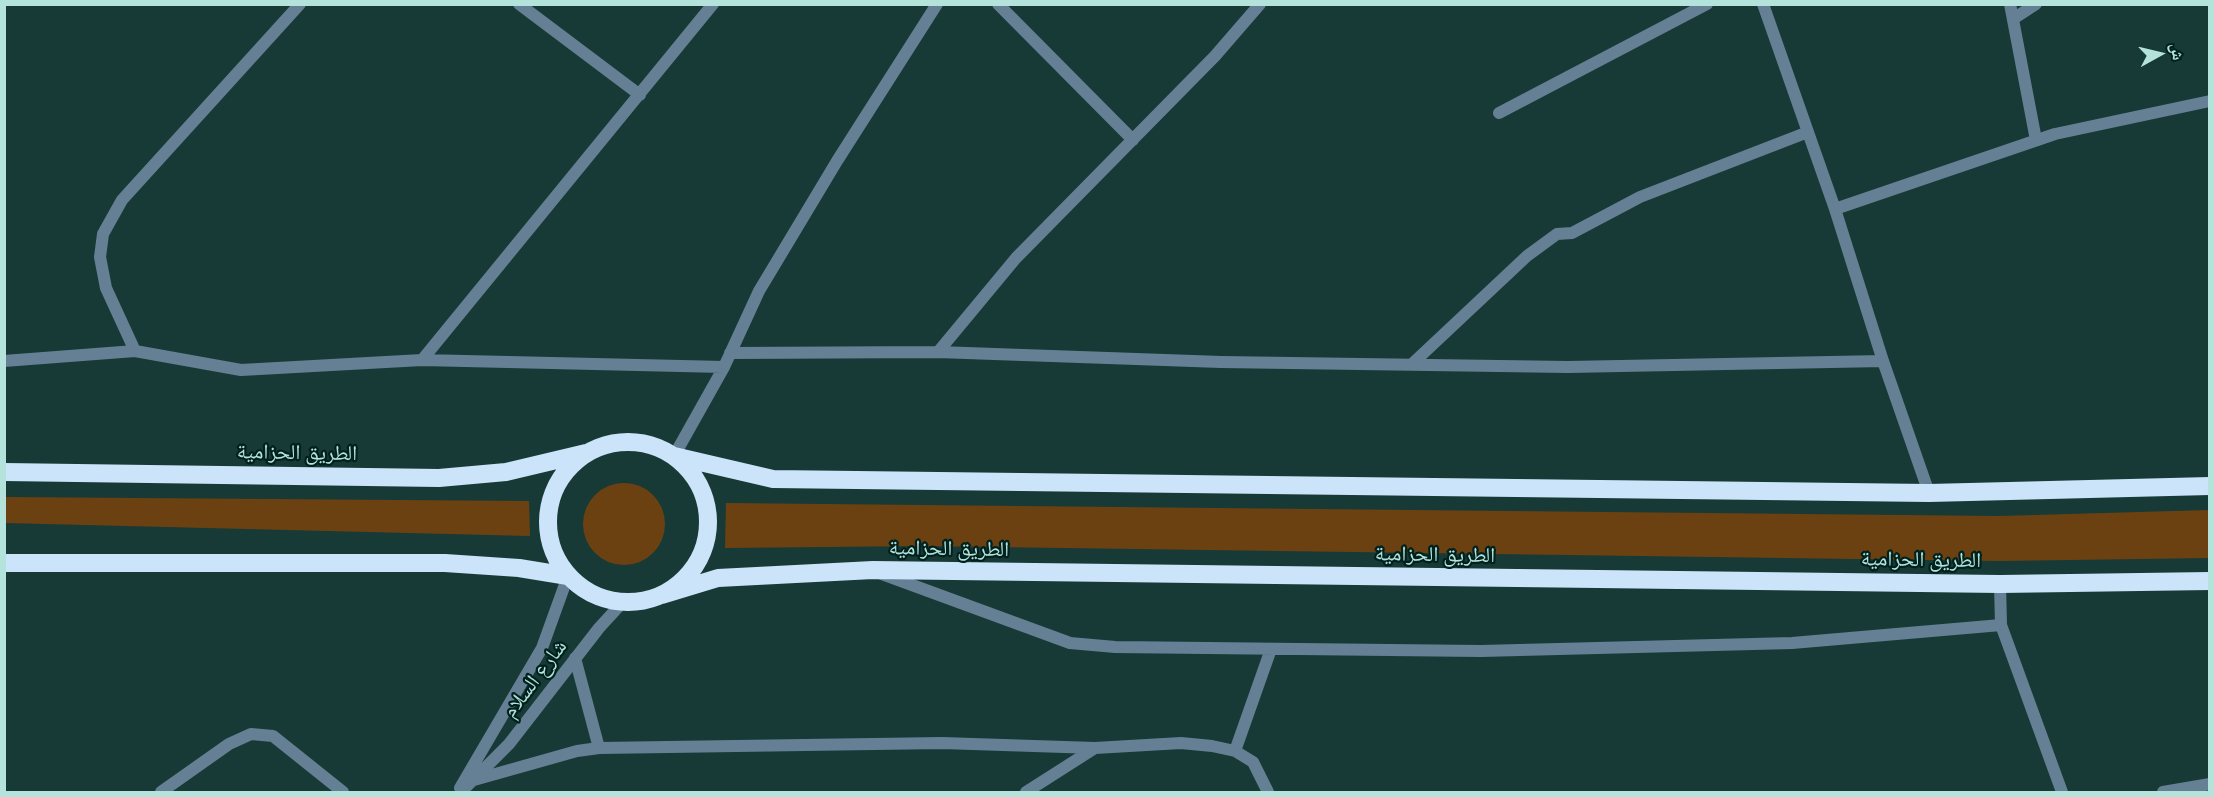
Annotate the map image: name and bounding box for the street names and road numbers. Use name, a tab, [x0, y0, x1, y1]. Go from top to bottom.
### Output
street label: الطريق الحزامية	[237, 439, 357, 467]
street label: الطريق الحزامية	[889, 535, 1009, 563]
street label: الطريق الحزامية	[1375, 541, 1495, 569]
street label: الطريق الحزامية	[1861, 546, 1981, 574]
street label: شارع السلام	[497, 635, 573, 723]

